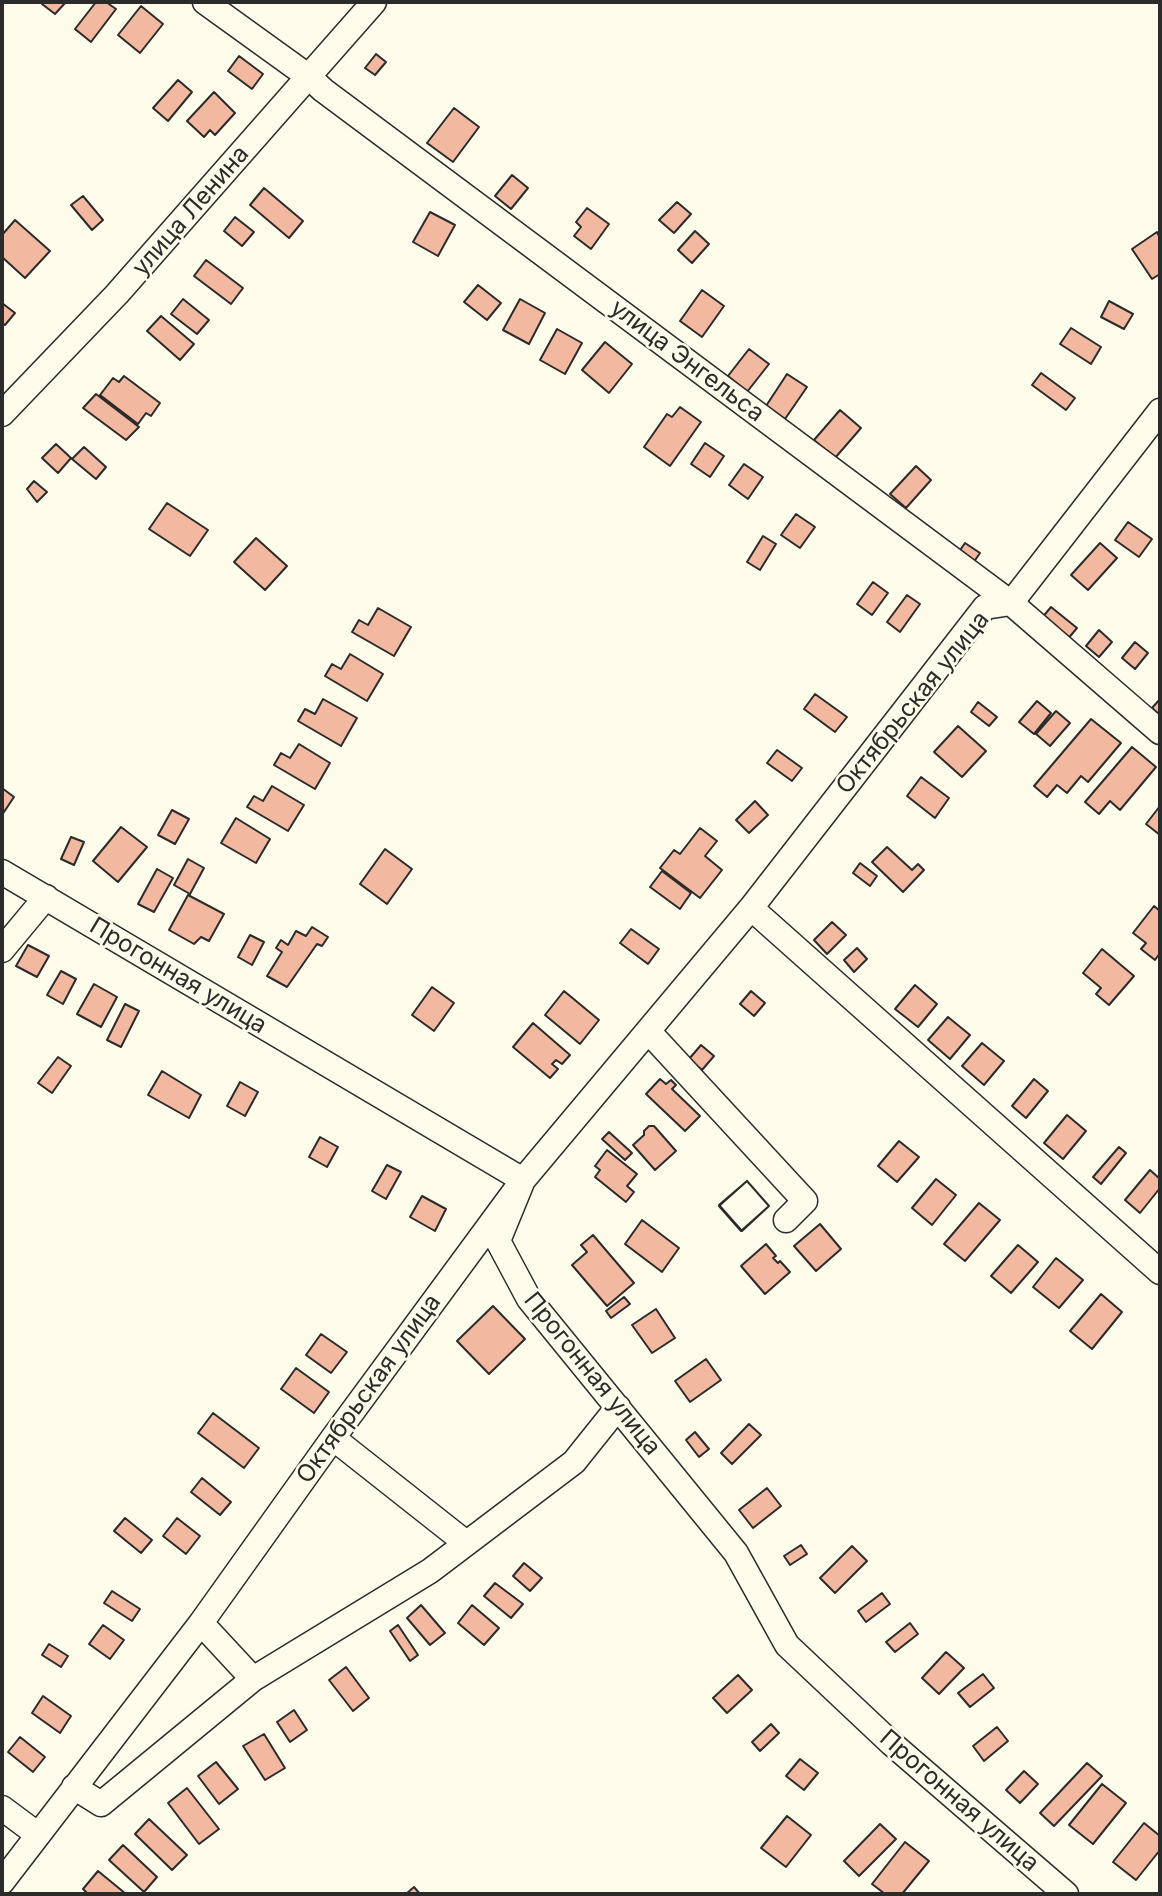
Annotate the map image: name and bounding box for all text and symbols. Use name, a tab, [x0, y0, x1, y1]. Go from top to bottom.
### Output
street label: улица Ленина	[127, 140, 255, 282]
street label: улица Энгельса	[604, 294, 770, 428]
street label: Октябрьская улица	[831, 606, 995, 800]
street label: Прогонная улица	[84, 912, 272, 1040]
street label: Прогонная улица	[517, 1287, 667, 1461]
street label: Октябрьская улица	[291, 1289, 447, 1489]
street label: Прогонная улица	[874, 1724, 1044, 1878]

